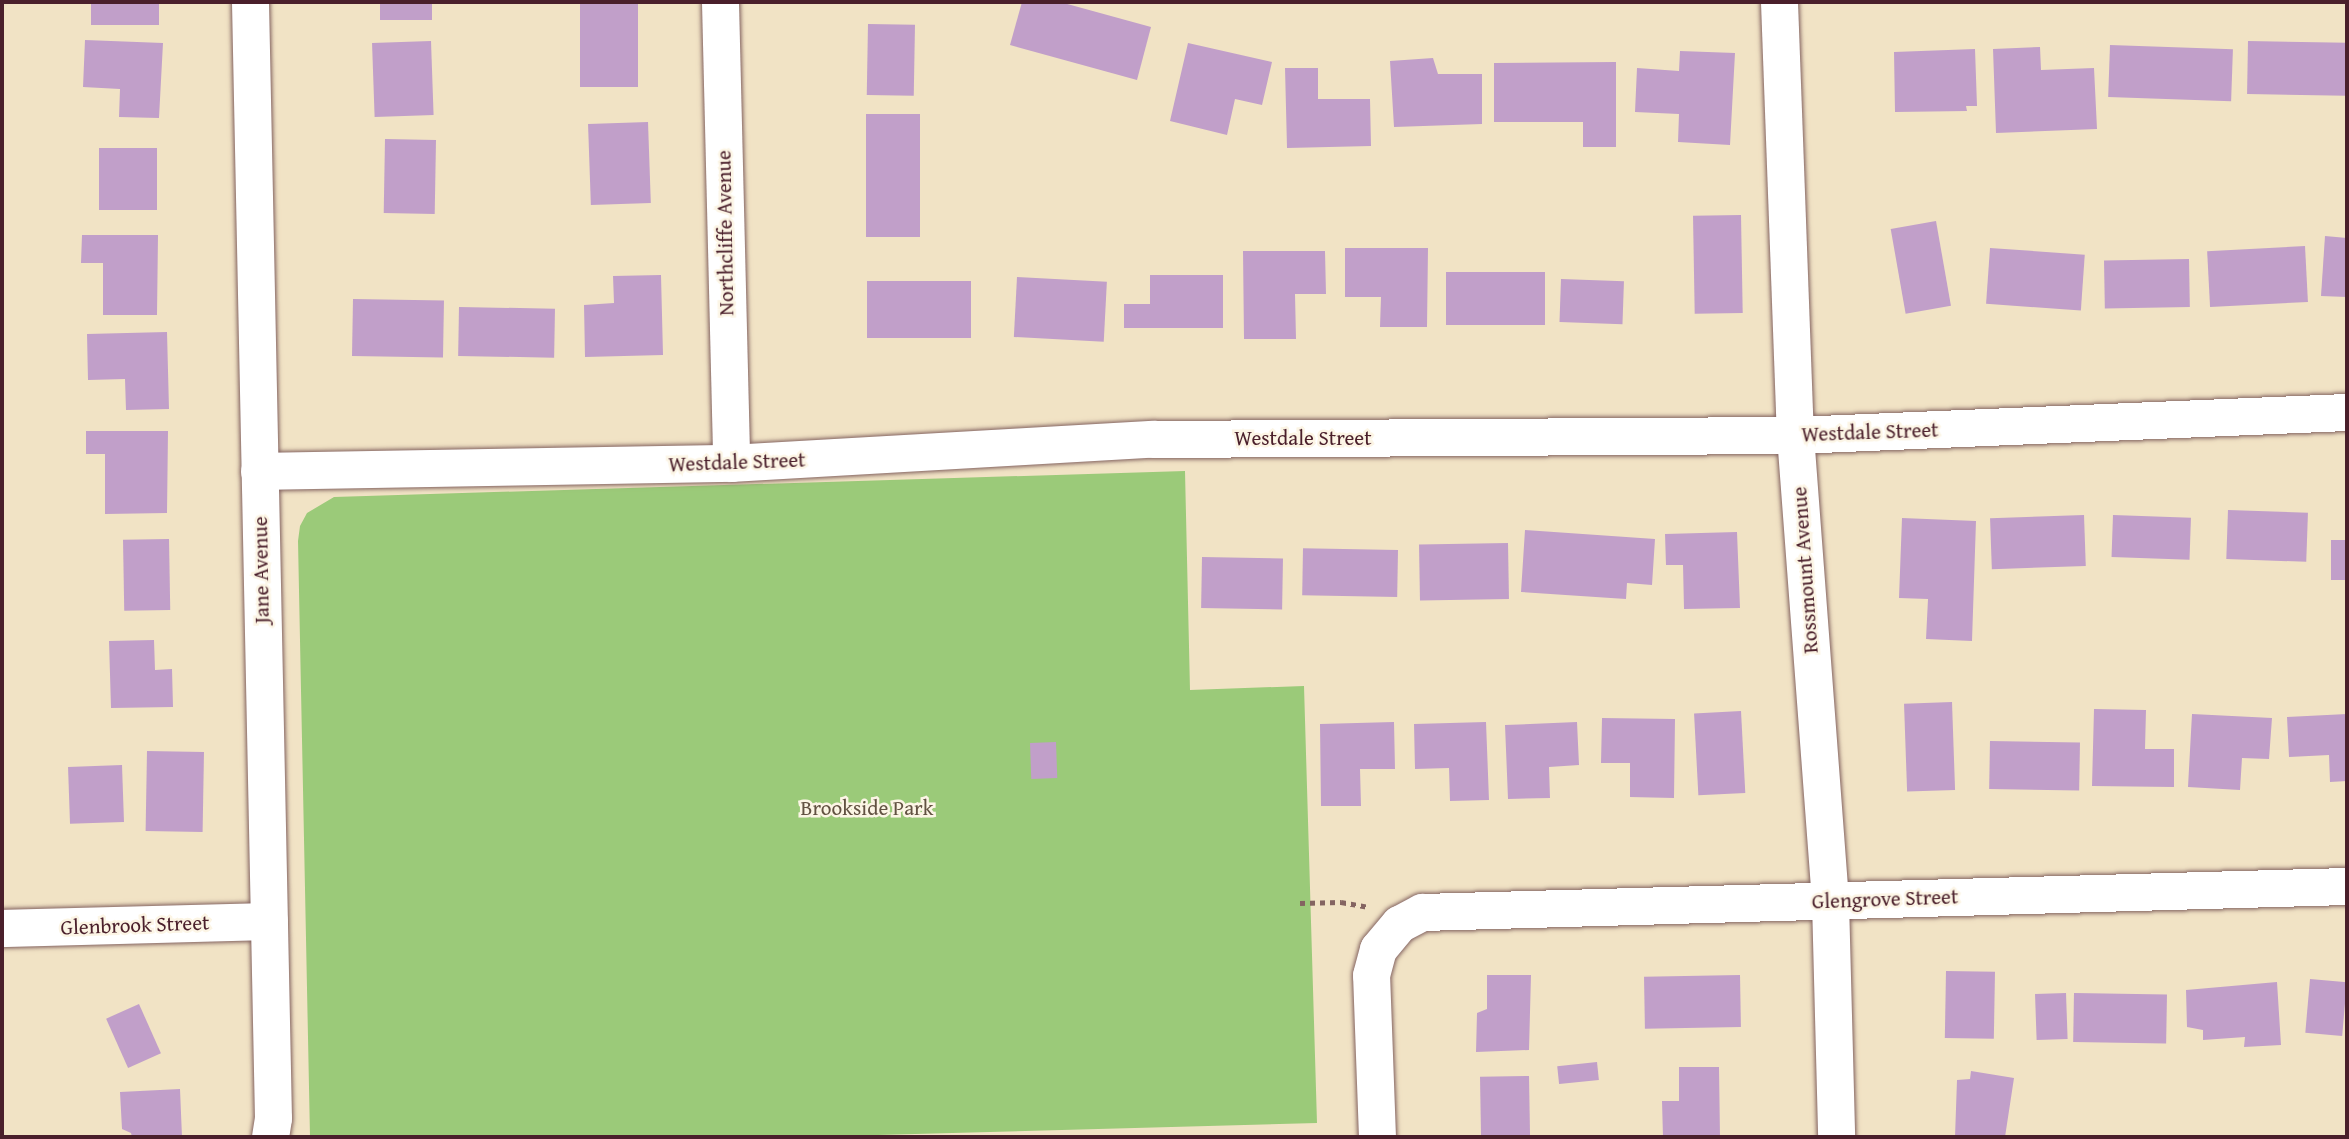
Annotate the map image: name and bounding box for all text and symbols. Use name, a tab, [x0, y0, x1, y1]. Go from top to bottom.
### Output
street label: Northcliffe Avenue	[711, 150, 739, 316]
street label: Westdale Street	[1801, 417, 1939, 447]
street label: Westdale Street	[1234, 425, 1372, 451]
street label: Westdale Street	[668, 447, 806, 477]
street label: Rossmount Avenue	[1787, 486, 1823, 654]
street label: Jane Avenue	[247, 516, 275, 624]
park label: Brookside Park	[801, 795, 933, 821]
street label: Glengrove Street	[1811, 884, 1959, 914]
street label: Glenbrook Street	[60, 910, 210, 940]

